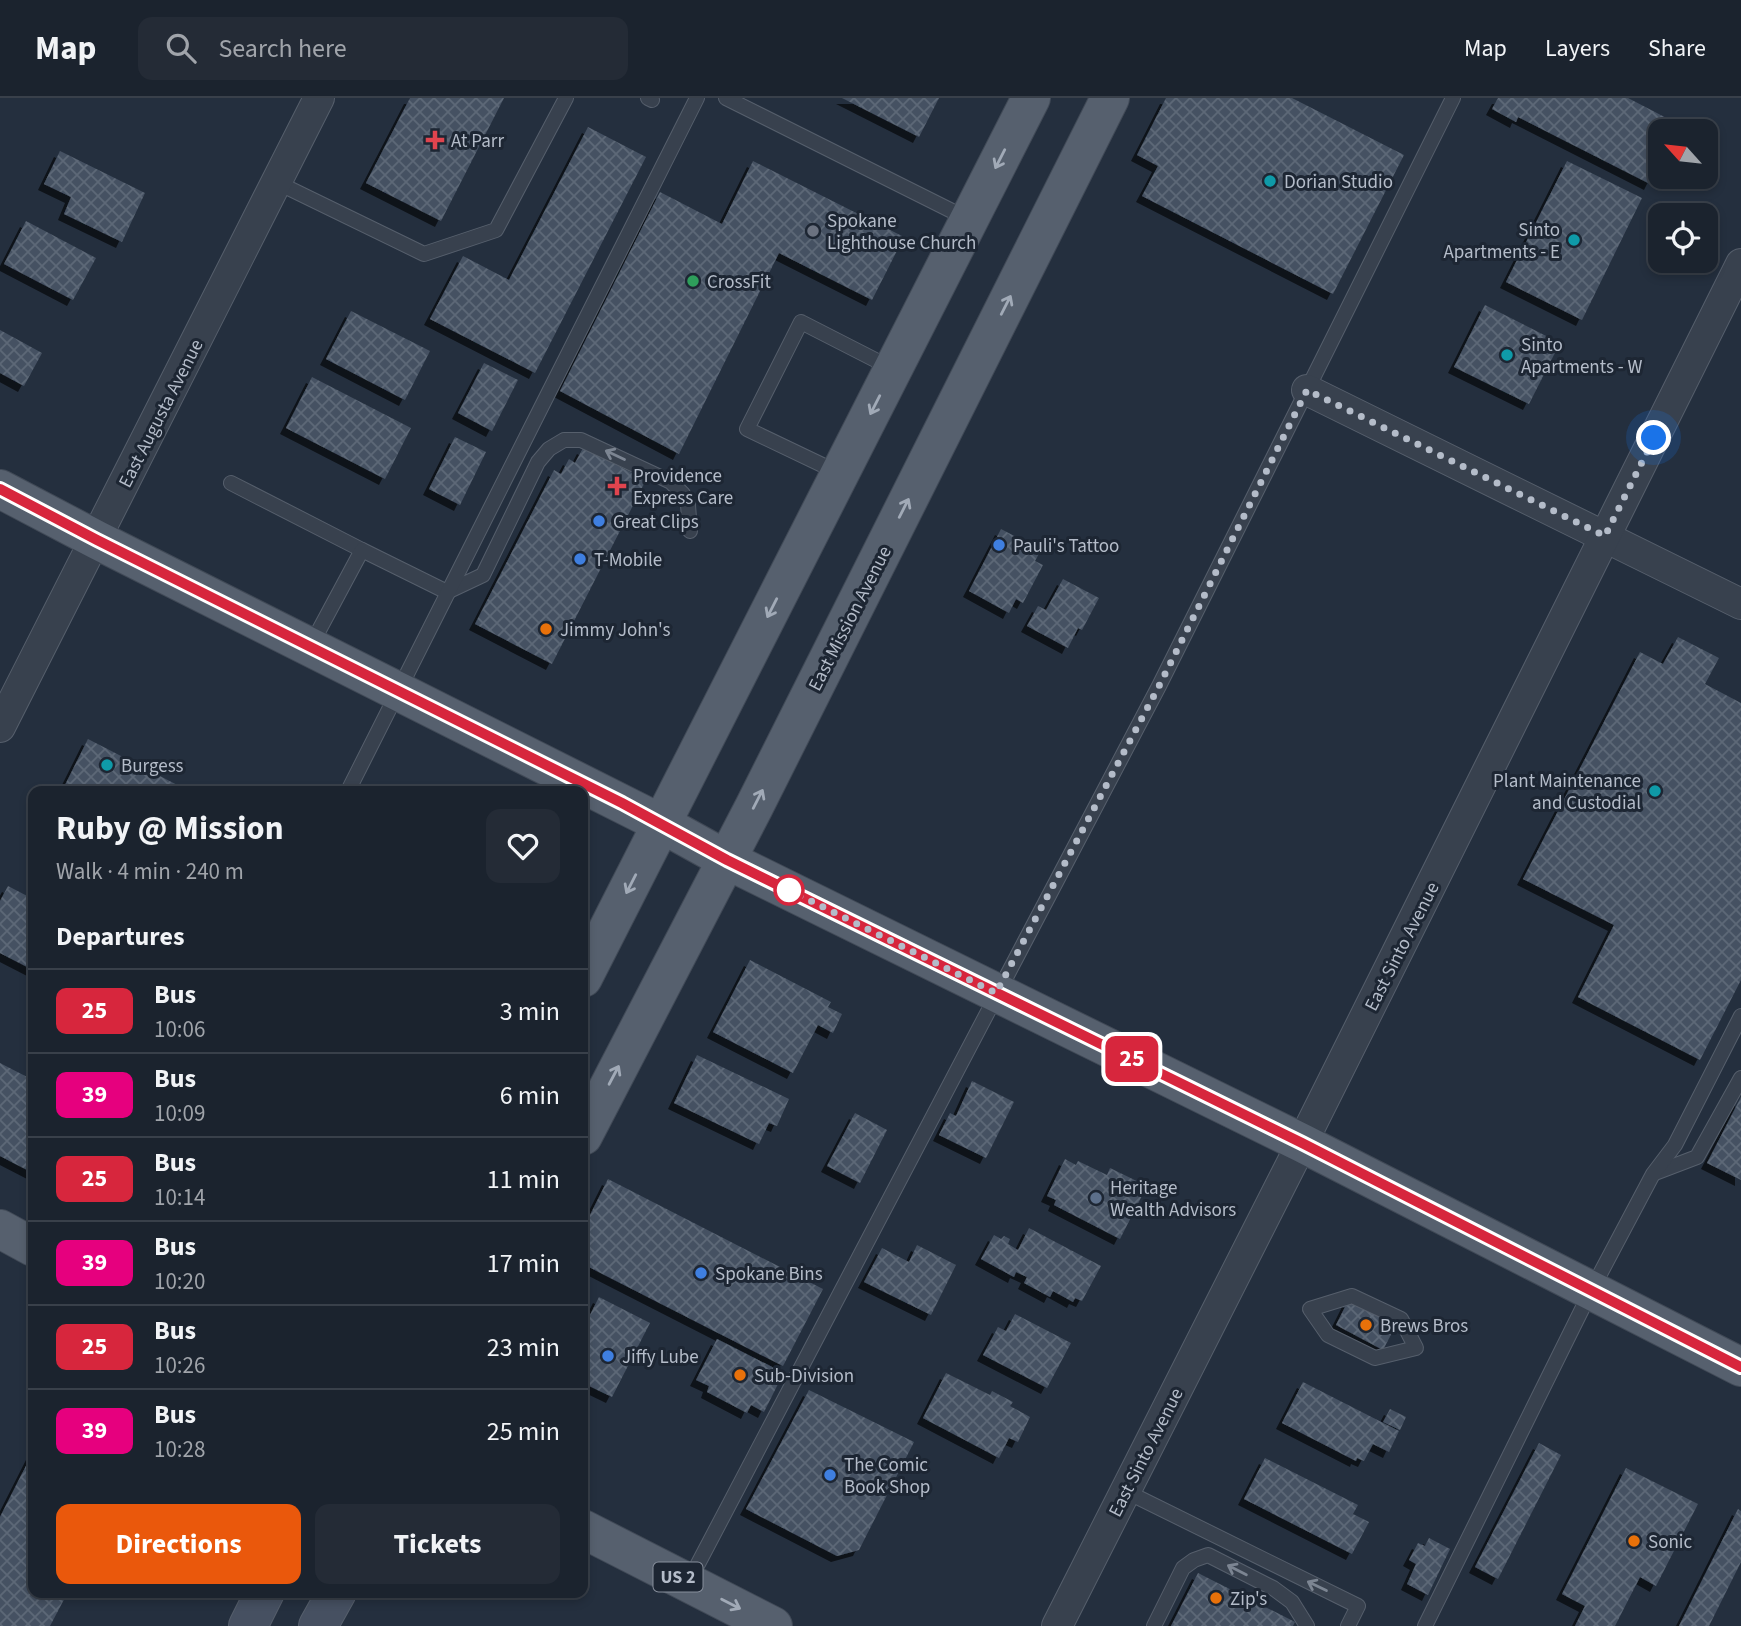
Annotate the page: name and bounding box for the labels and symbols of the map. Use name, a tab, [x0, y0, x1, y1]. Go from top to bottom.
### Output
north arrow	[1648, 119, 1718, 189]
place label: At Parr	[451, 128, 504, 155]
marker: At Parr	[425, 130, 445, 150]
one-way arrow	[993, 148, 1007, 169]
place label: Dorian Studio	[1284, 169, 1393, 196]
marker: Dorian Studio	[1262, 173, 1278, 189]
place label: Spokane Lighthouse Church	[827, 208, 976, 257]
place label: Sinto Apartments - E	[1444, 217, 1560, 266]
marker: Spokane Lighthouse Church	[805, 223, 821, 239]
marker: Sinto Apartments - E	[1566, 232, 1582, 248]
place label: CrossFit	[707, 269, 771, 296]
marker: CrossFit	[685, 273, 701, 289]
one-way arrow	[999, 295, 1013, 316]
place label: Sinto Apartments - W	[1521, 332, 1642, 381]
street label: East Augusta Avenue	[112, 335, 210, 493]
marker: Sinto Apartments - W	[1499, 347, 1515, 363]
one-way arrow	[868, 394, 881, 415]
your location	[1636, 420, 1671, 455]
one-way arrow	[605, 448, 626, 461]
place label: Providence Express Care	[633, 463, 733, 512]
marker: Providence Express Care	[607, 476, 627, 496]
one-way arrow	[897, 498, 911, 519]
place label: Great Clips	[613, 509, 699, 536]
marker: Great Clips	[591, 513, 607, 529]
place label: Pauli's Tattoo	[1013, 533, 1119, 560]
marker: Pauli's Tattoo	[991, 537, 1007, 553]
street label: East Mission Avenue	[802, 541, 899, 696]
place label: T-Mobile	[594, 547, 662, 574]
marker: T-Mobile	[572, 551, 588, 567]
one-way arrow	[764, 597, 778, 618]
place label: Jimmy John's	[560, 617, 670, 644]
marker: Jimmy John's	[538, 621, 554, 637]
place label: Burgess	[121, 753, 184, 780]
marker: Burgess	[99, 757, 115, 773]
place label: Plant Maintenance and Custodial	[1493, 768, 1641, 817]
marker: Plant Maintenance and Custodial	[1647, 783, 1663, 799]
one-way arrow	[751, 789, 765, 810]
one-way arrow	[623, 873, 637, 894]
unlabelled marker	[774, 875, 804, 905]
street label: East Sinto Avenue	[1358, 878, 1446, 1016]
line badge: 25	[1100, 1036, 1164, 1082]
one-way arrow	[608, 1066, 622, 1086]
place label: Heritage Wealth Advisors	[1110, 1175, 1236, 1224]
marker: Heritage Wealth Advisors	[1088, 1190, 1104, 1206]
place label: Spokane Bins	[715, 1261, 823, 1288]
marker: Spokane Bins	[693, 1265, 709, 1281]
place label: Brews Bros	[1380, 1313, 1468, 1340]
marker: Brews Bros	[1358, 1317, 1374, 1333]
place label: Jiffy Lube	[622, 1344, 699, 1371]
marker: Jiffy Lube	[600, 1348, 616, 1364]
place label: Sub-Division	[754, 1363, 854, 1390]
marker: Sub-Division	[732, 1367, 748, 1383]
street label: East Sinto Avenue	[1102, 1384, 1190, 1522]
place label: The Comic Book Shop	[844, 1452, 930, 1501]
marker: The Comic Book Shop	[822, 1467, 838, 1483]
place label: Sonic	[1648, 1529, 1693, 1556]
marker: Sonic	[1626, 1533, 1642, 1549]
road number: US 2	[654, 1562, 702, 1592]
one-way arrow	[1227, 1562, 1248, 1576]
one-way arrow	[1307, 1578, 1328, 1592]
place label: Zip's	[1230, 1586, 1267, 1613]
marker: Zip's	[1208, 1590, 1224, 1606]
one-way arrow	[720, 1598, 741, 1612]

